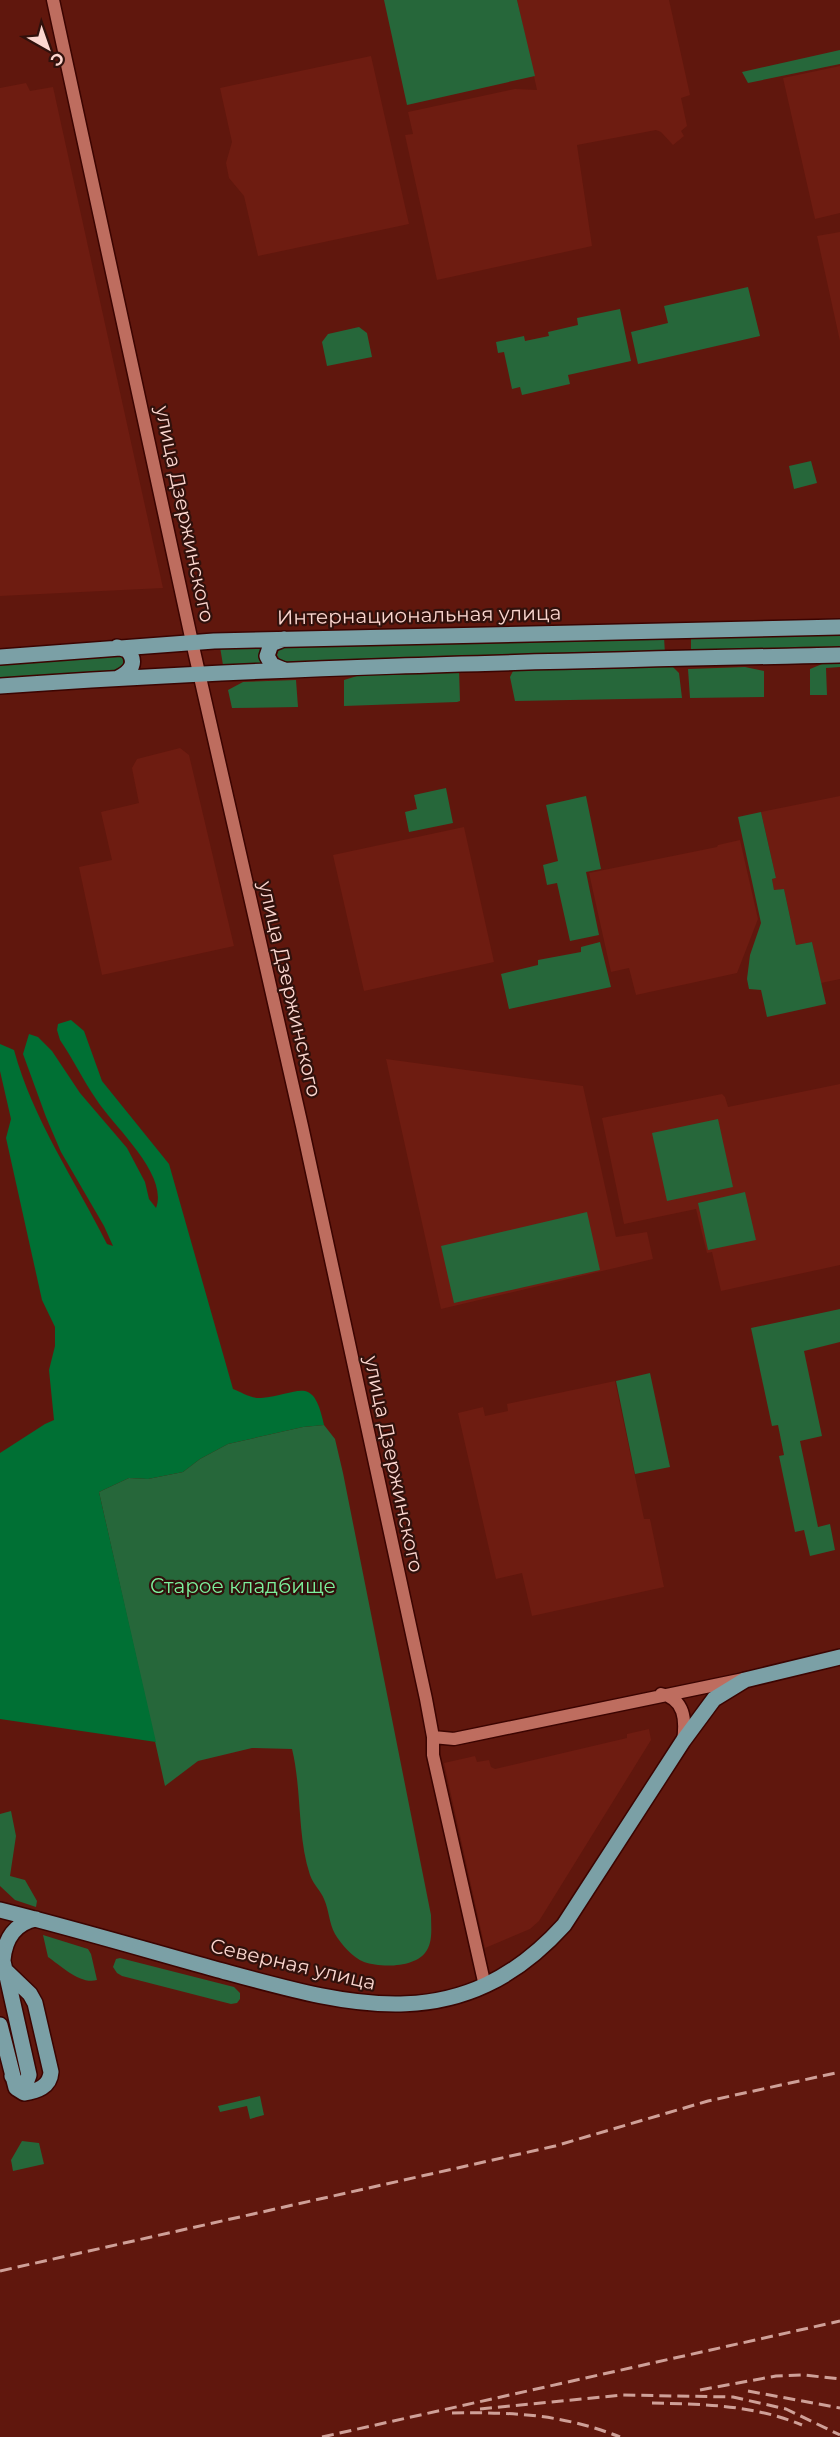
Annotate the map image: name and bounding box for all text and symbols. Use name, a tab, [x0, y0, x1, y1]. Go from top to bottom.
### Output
north arrow	[18, 18, 78, 78]
text: С	[46, 48, 68, 70]
street label: улица Дзержинского	[150, 403, 220, 624]
street label: Интернациональная улица	[277, 601, 561, 629]
street label: улица Дзержинского	[253, 878, 327, 1099]
street label: улица Дзержинского	[359, 1353, 429, 1574]
park label: Старое кладбище	[150, 1574, 336, 1598]
street label: Северная улица	[208, 1933, 378, 1995]

